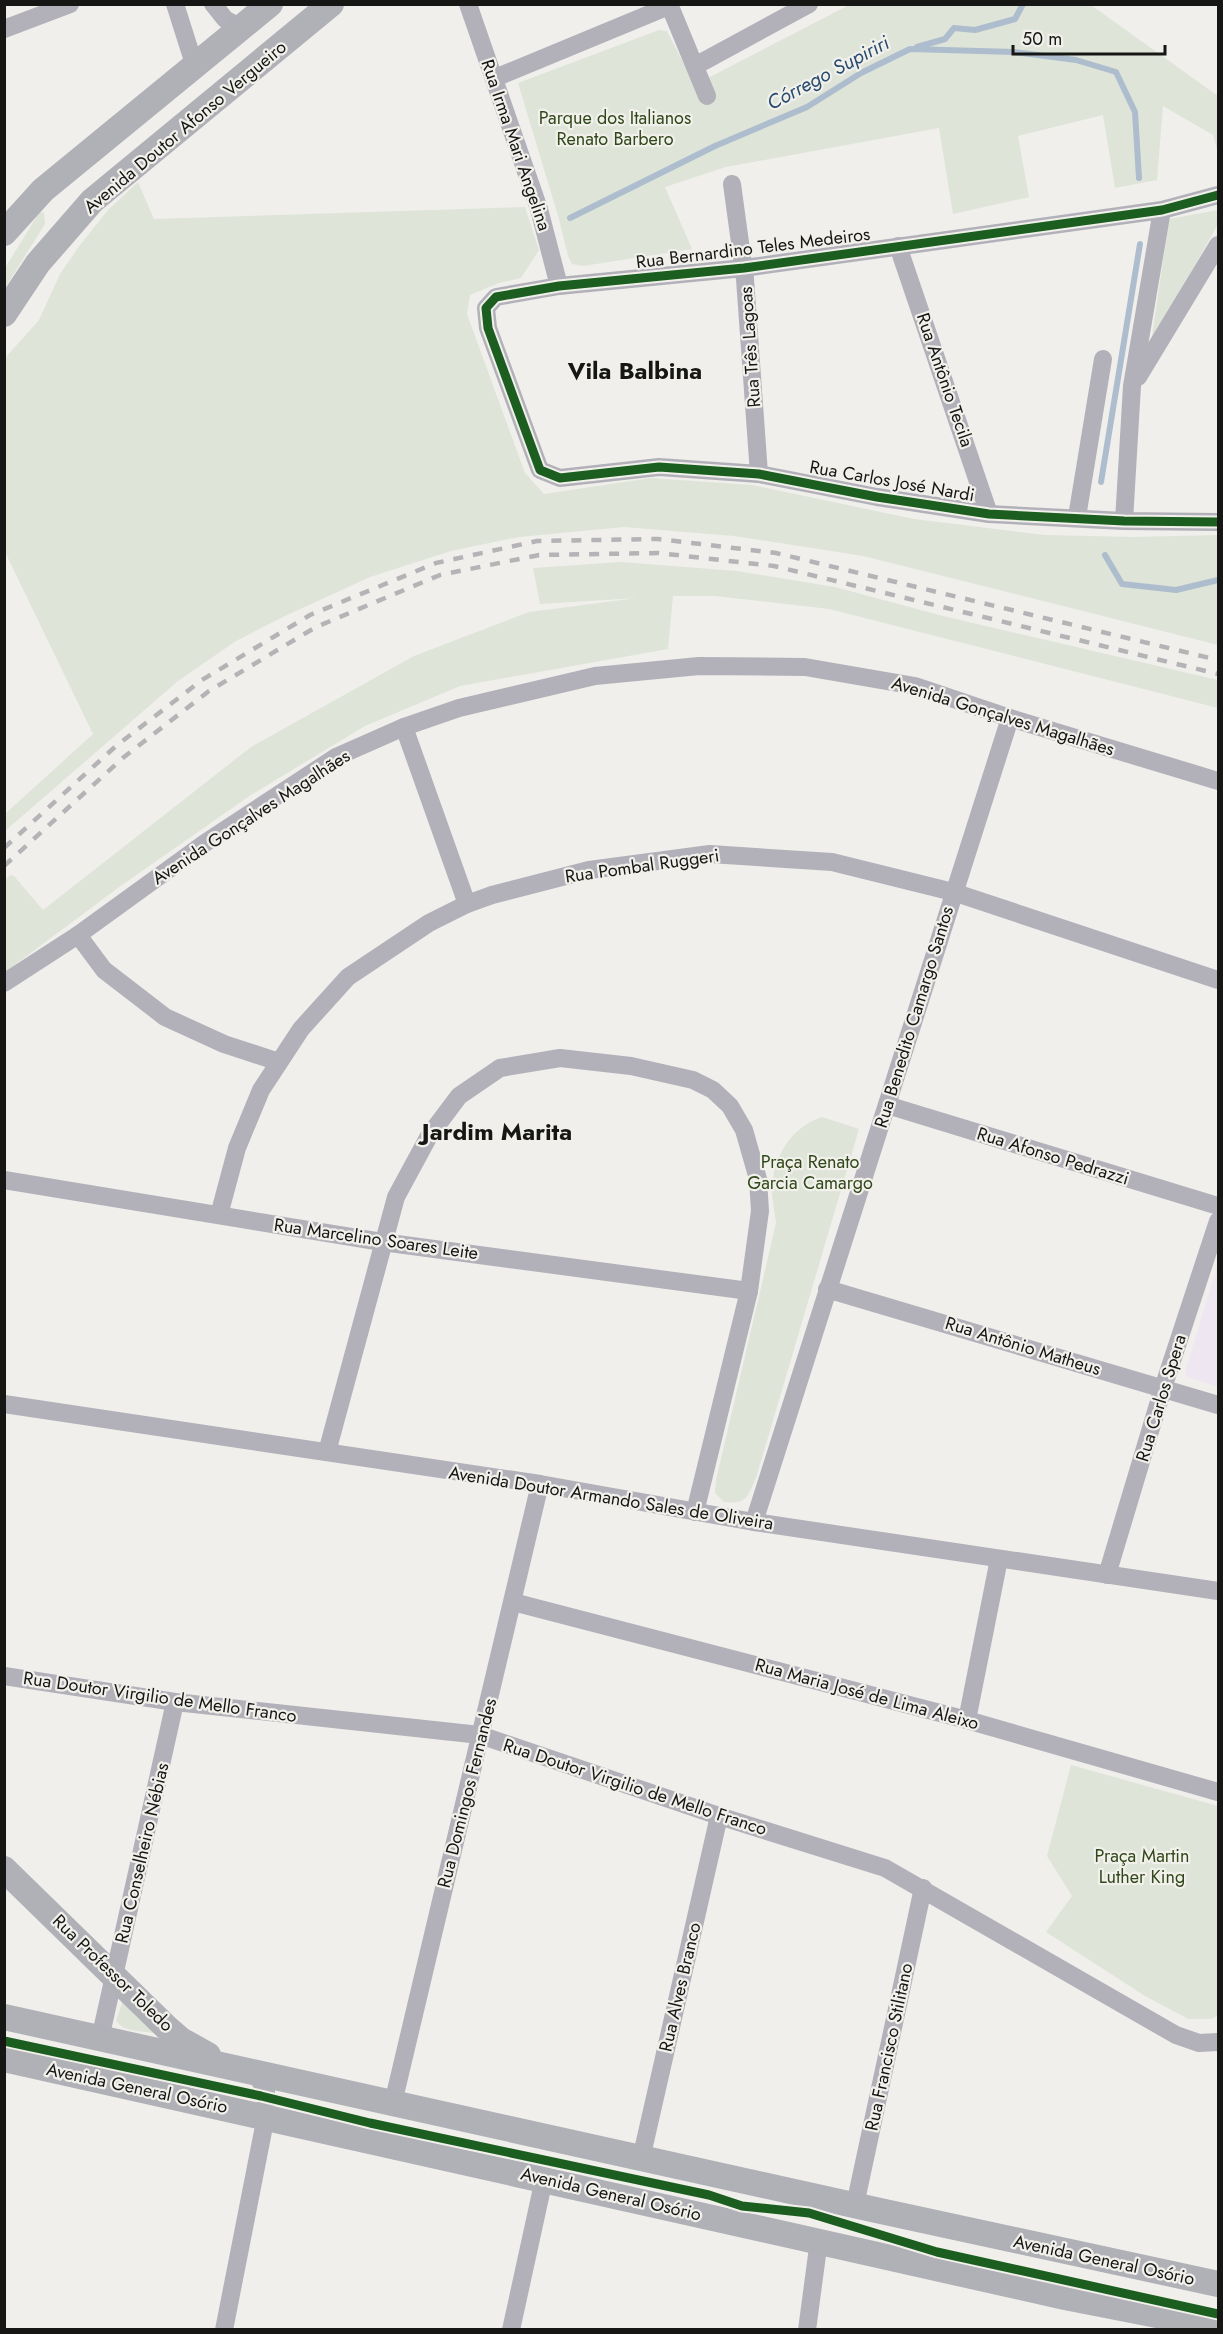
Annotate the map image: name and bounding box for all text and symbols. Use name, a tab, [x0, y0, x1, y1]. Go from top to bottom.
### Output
scale bar	[1013, 18, 1164, 56]
text: 50 m	[1022, 26, 1062, 52]
water label: Córrego Supiriri	[762, 28, 895, 117]
street label: Avenida Doutor Afonso Vergueiro	[78, 34, 292, 220]
street label: Rua Irma Mari Angelina	[474, 56, 558, 234]
park label: Parque dos Italianos Renato Barbero	[539, 105, 691, 152]
street label: Rua Bernardino Teles Medeiros	[634, 221, 872, 275]
street label: Rua Três Lagoas	[733, 286, 767, 408]
street label: Rua Antônio Tecila	[910, 309, 980, 451]
district label: Vila Balbina	[567, 353, 702, 388]
street label: Rua Carlos José Nardi	[807, 454, 977, 508]
street label: Avenida Gonçalves Magalhães	[888, 670, 1118, 762]
street label: Avenida Gonçalves Magalhães	[147, 743, 355, 891]
street label: Rua Pombal Ruggeri	[563, 842, 721, 890]
street label: Rua Benedito Camargo Santos	[868, 903, 960, 1131]
district label: Jardim Marita	[418, 1114, 572, 1149]
street label: Rua Afonso Pedrazzi	[974, 1120, 1132, 1192]
park label: Praça Renato Garcia Camargo	[747, 1149, 873, 1196]
street label: Rua Marcelino Soares Leite	[272, 1212, 480, 1266]
street label: Rua Antônio Matheus	[942, 1310, 1104, 1382]
street label: Rua Carlos Spera	[1129, 1331, 1193, 1465]
street label: Avenida Doutor Armando Sales de Oliveira	[447, 1459, 775, 1537]
street label: Rua Maria José de Lima Aleixo	[752, 1652, 982, 1736]
street label: Rua Doutor Virgilio de Mello Franco	[22, 1665, 299, 1729]
street label: Rua Domingos Fernandes	[431, 1695, 503, 1891]
street label: Rua Doutor Virgilio de Mello Franco	[500, 1732, 770, 1842]
street label: Rua Conselheiro Nébias	[109, 1760, 175, 1946]
park label: Praça Martin Luther King	[1095, 1843, 1189, 1890]
street label: Rua Professor Toledo	[47, 1908, 179, 2038]
street label: Rua Alves Branco	[652, 1920, 708, 2054]
street label: Rua Francisco Stilitano	[859, 1961, 920, 2133]
street label: Avenida General Osório	[44, 2056, 230, 2120]
street label: Avenida General Osório	[518, 2161, 704, 2227]
street label: Avenida General Osório	[1011, 2228, 1197, 2292]

